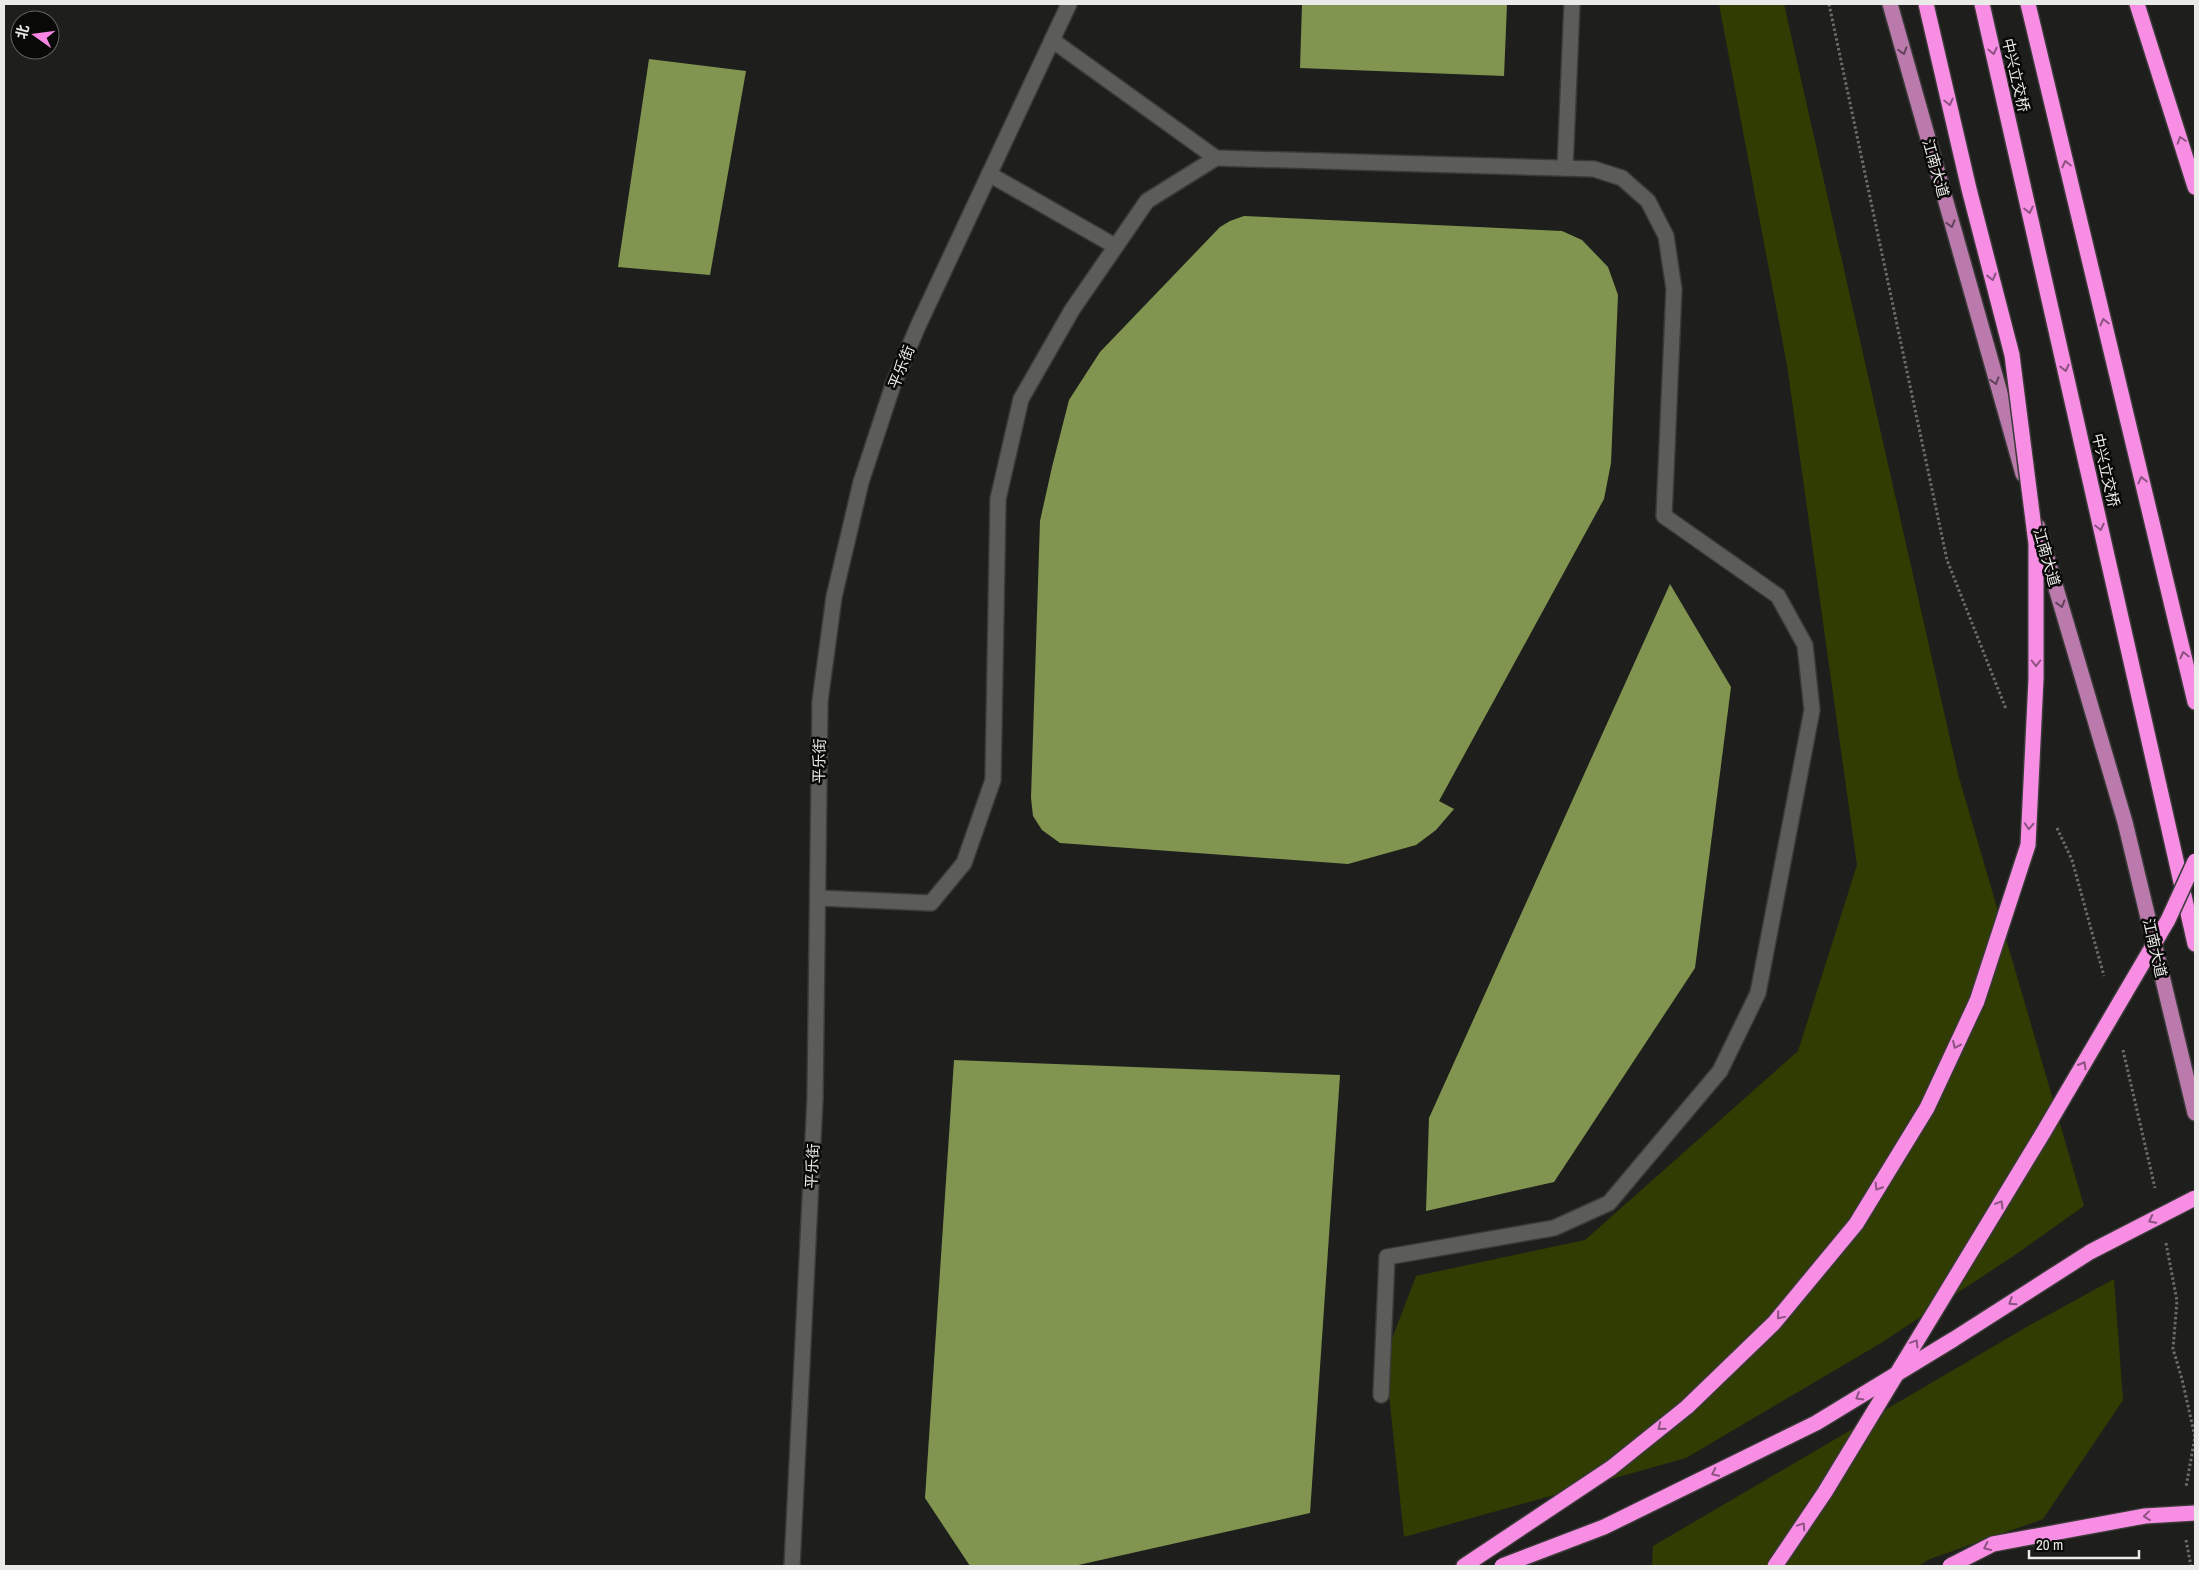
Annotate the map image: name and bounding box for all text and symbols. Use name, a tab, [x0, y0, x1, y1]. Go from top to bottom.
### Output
north arrow	[10, 10, 60, 60]
text: 北	[12, 23, 33, 41]
street label: 中兴立交桥	[1997, 36, 2035, 114]
one-way arrow	[1897, 46, 1908, 55]
one-way arrow	[1987, 47, 1998, 56]
one-way arrow	[1943, 98, 1954, 107]
street label: 江南大道	[1918, 136, 1954, 200]
one-way arrow	[2176, 136, 2186, 145]
one-way arrow	[2061, 159, 2072, 168]
one-way arrow	[2023, 205, 2034, 214]
one-way arrow	[1946, 220, 1956, 228]
one-way arrow	[1986, 273, 1997, 282]
one-way arrow	[2099, 317, 2110, 326]
street label: 平乐街	[883, 342, 919, 392]
one-way arrow	[2059, 364, 2069, 373]
one-way arrow	[1990, 376, 2000, 384]
street label: 中兴立交桥	[2087, 431, 2125, 509]
one-way arrow	[2137, 475, 2148, 484]
one-way arrow	[2095, 522, 2105, 531]
street label: 江南大道	[2029, 525, 2065, 589]
one-way arrow	[2055, 599, 2065, 607]
one-way arrow	[2179, 650, 2190, 659]
one-way arrow	[2031, 660, 2041, 667]
street label: 平乐街	[808, 738, 830, 784]
one-way arrow	[2024, 822, 2035, 830]
street label: 江南大道	[2138, 916, 2172, 980]
one-way arrow	[1952, 1040, 1962, 1049]
one-way arrow	[2077, 1061, 2087, 1070]
street label: 平乐街	[800, 1143, 824, 1189]
one-way arrow	[1875, 1182, 1884, 1191]
one-way arrow	[1993, 1201, 2003, 1210]
one-way arrow	[2148, 1214, 2157, 1224]
one-way arrow	[2008, 1296, 2018, 1305]
one-way arrow	[1776, 1311, 1785, 1320]
one-way arrow	[1909, 1340, 1919, 1349]
one-way arrow	[1855, 1391, 1864, 1401]
one-way arrow	[1658, 1422, 1667, 1430]
one-way arrow	[1711, 1467, 1720, 1477]
one-way arrow	[2142, 1510, 2150, 1521]
one-way arrow	[1796, 1522, 1805, 1532]
scale bar	[2029, 1528, 2139, 1560]
text: 20 m	[2036, 1534, 2063, 1555]
one-way arrow	[1984, 1541, 1993, 1551]

